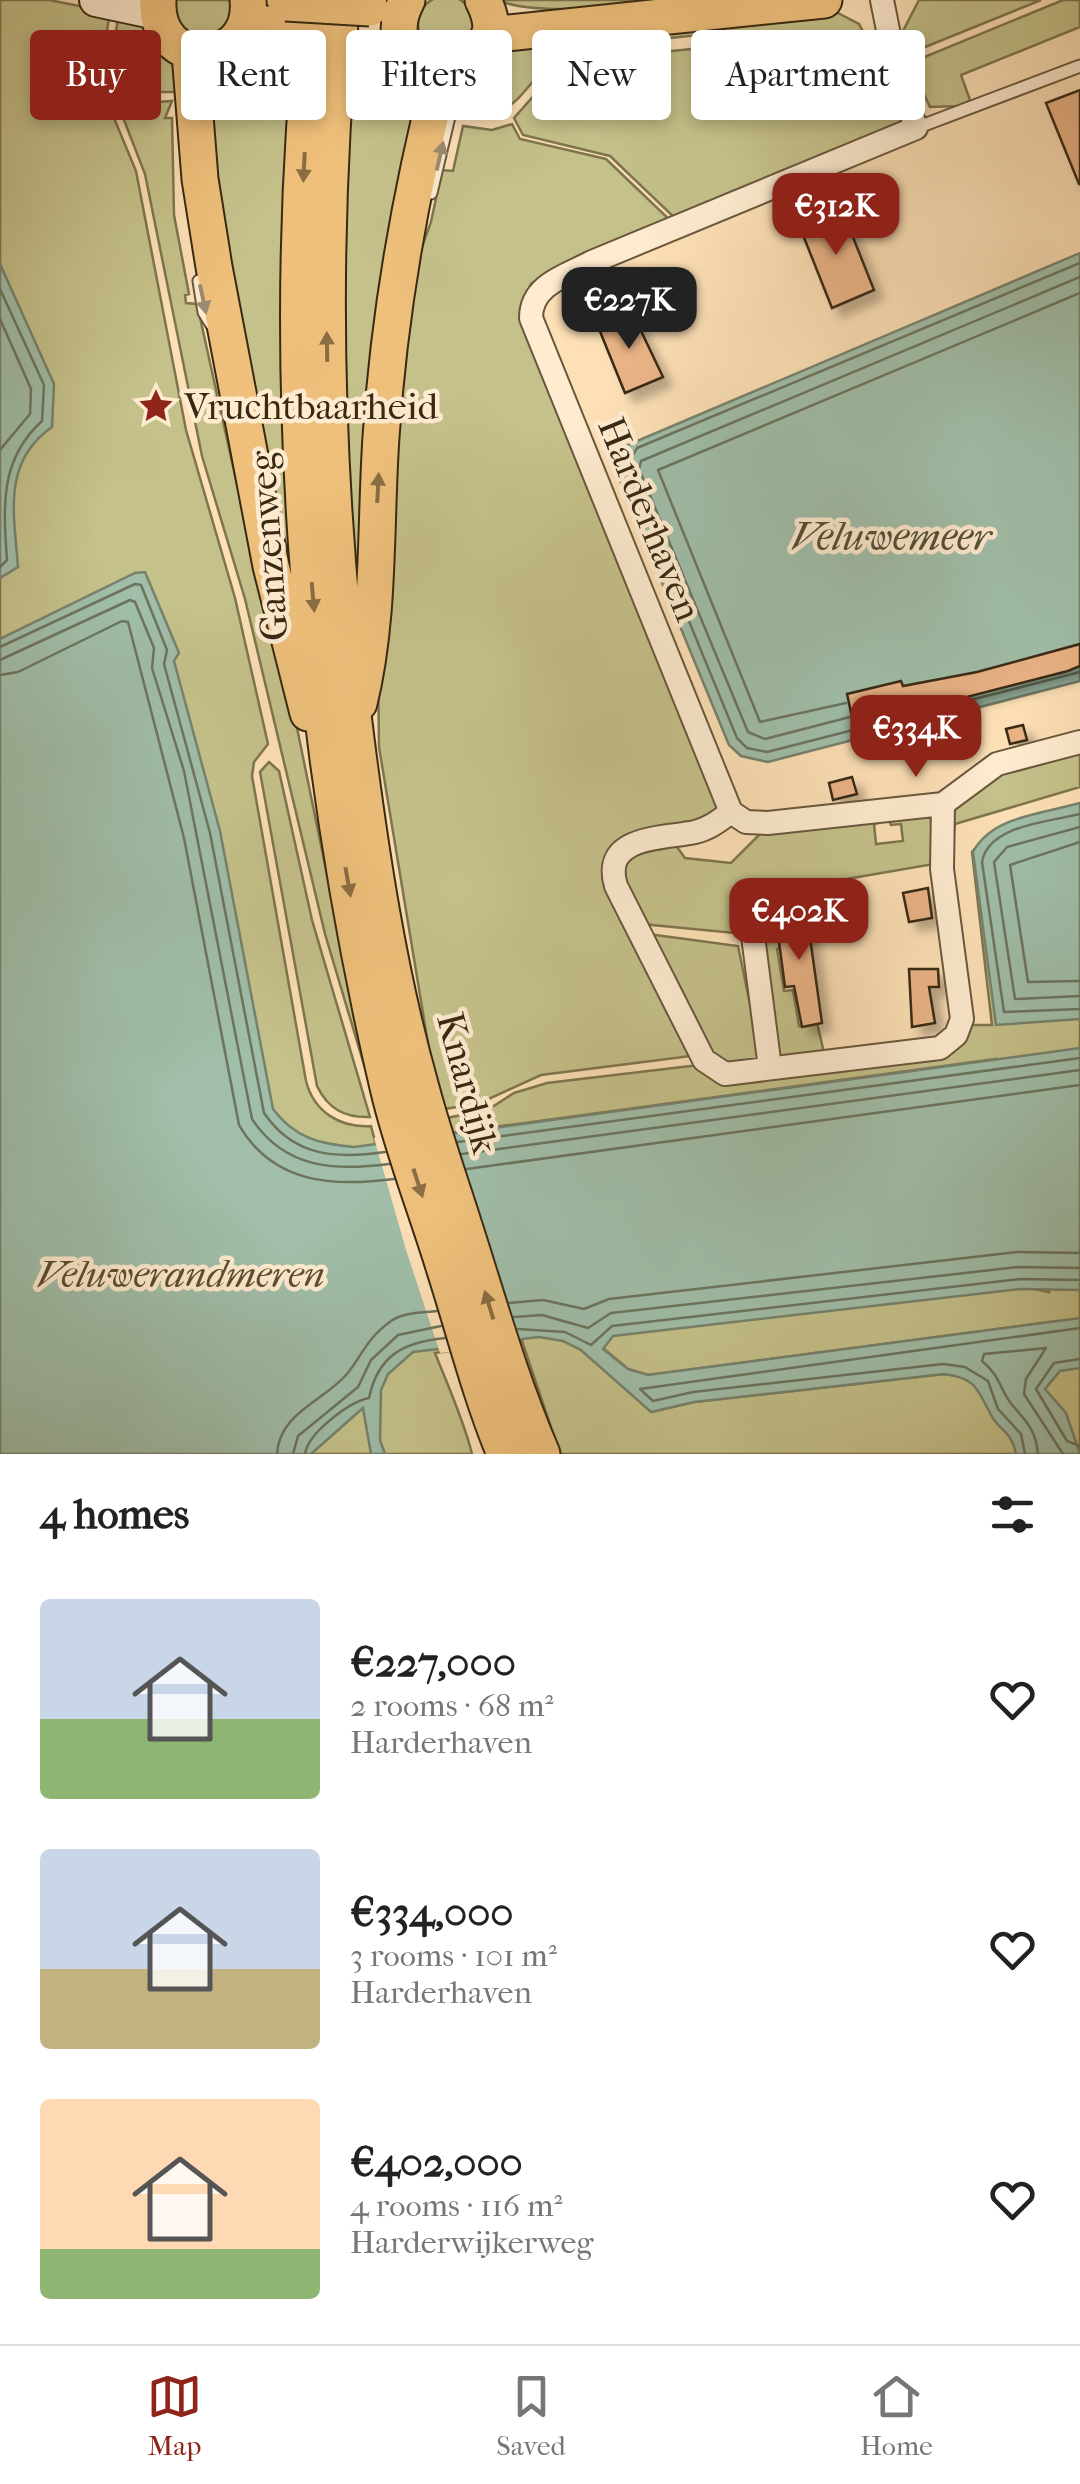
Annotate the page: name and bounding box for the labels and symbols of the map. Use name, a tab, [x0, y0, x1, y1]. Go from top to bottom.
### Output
one-way arrow	[433, 140, 448, 171]
one-way arrow	[296, 152, 312, 184]
pin: €312K	[766, 173, 906, 258]
pin: €227K	[559, 267, 699, 352]
one-way arrow	[196, 284, 211, 315]
one-way arrow	[318, 331, 334, 363]
place label: Vruchtbaarheid	[183, 384, 439, 429]
place icon: Vruchtbaarheid	[137, 387, 175, 425]
street label: Harderhaven	[588, 411, 711, 628]
street label: Ganzenweg	[239, 449, 298, 642]
one-way arrow	[370, 471, 386, 503]
water label: Veluwemeer	[791, 514, 994, 560]
one-way arrow	[305, 581, 321, 613]
pin: €334K	[846, 695, 986, 780]
one-way arrow	[341, 867, 356, 898]
pin: €402K	[729, 878, 869, 963]
street label: Knardijk	[427, 1008, 508, 1159]
one-way arrow	[411, 1169, 426, 1199]
park label: Veluwerandmeren	[37, 1252, 325, 1297]
one-way arrow	[481, 1289, 496, 1320]

